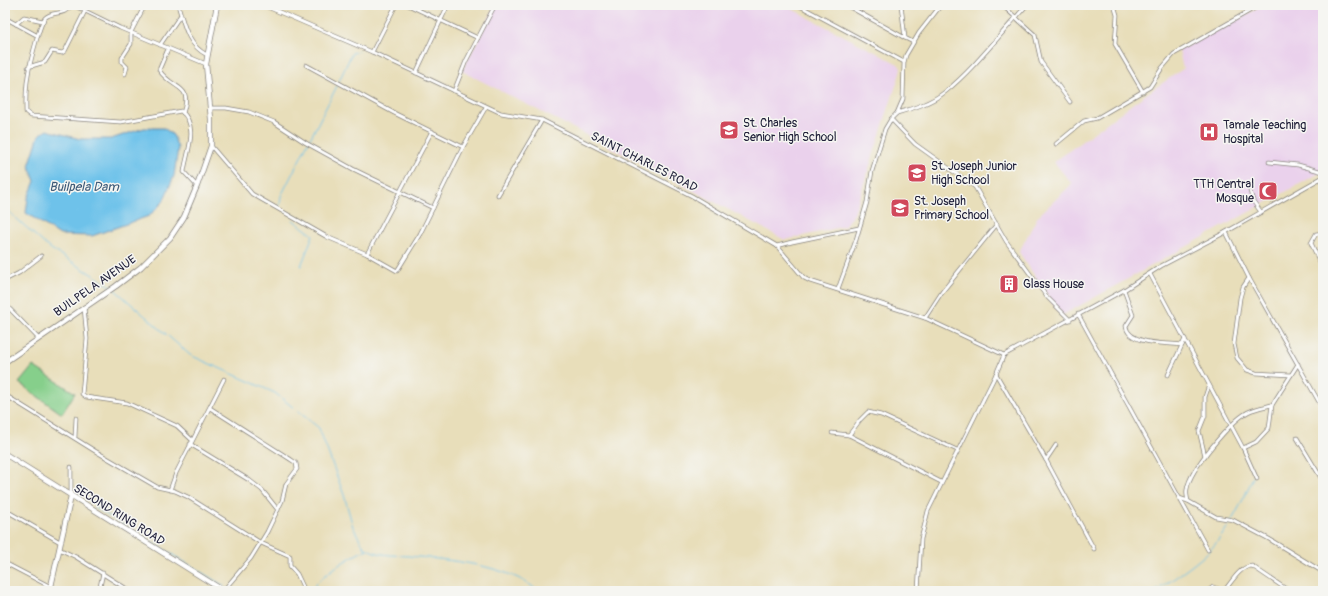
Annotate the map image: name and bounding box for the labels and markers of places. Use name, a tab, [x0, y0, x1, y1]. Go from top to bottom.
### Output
place label: St. Charles Senior High School	[743, 116, 837, 145]
place label: Tamale Teaching Hospital	[1223, 118, 1306, 147]
school or university icon: St. Charles Senior High School	[718, 119, 740, 141]
hospital icon: Tamale Teaching Hospital	[1198, 121, 1220, 143]
place label: St. Joseph Junior High School	[931, 159, 1018, 188]
school or university icon: St. Joseph Junior High School	[906, 162, 928, 184]
place label: TTH Central Mosque	[1193, 177, 1254, 206]
mosque icon: TTH Central Mosque	[1257, 180, 1279, 202]
place label: St. Joseph Primary School	[914, 194, 989, 223]
school or university icon: St. Joseph Primary School	[889, 197, 911, 219]
building icon: Glass House	[998, 273, 1020, 295]
place label: Glass House	[1023, 277, 1084, 292]

